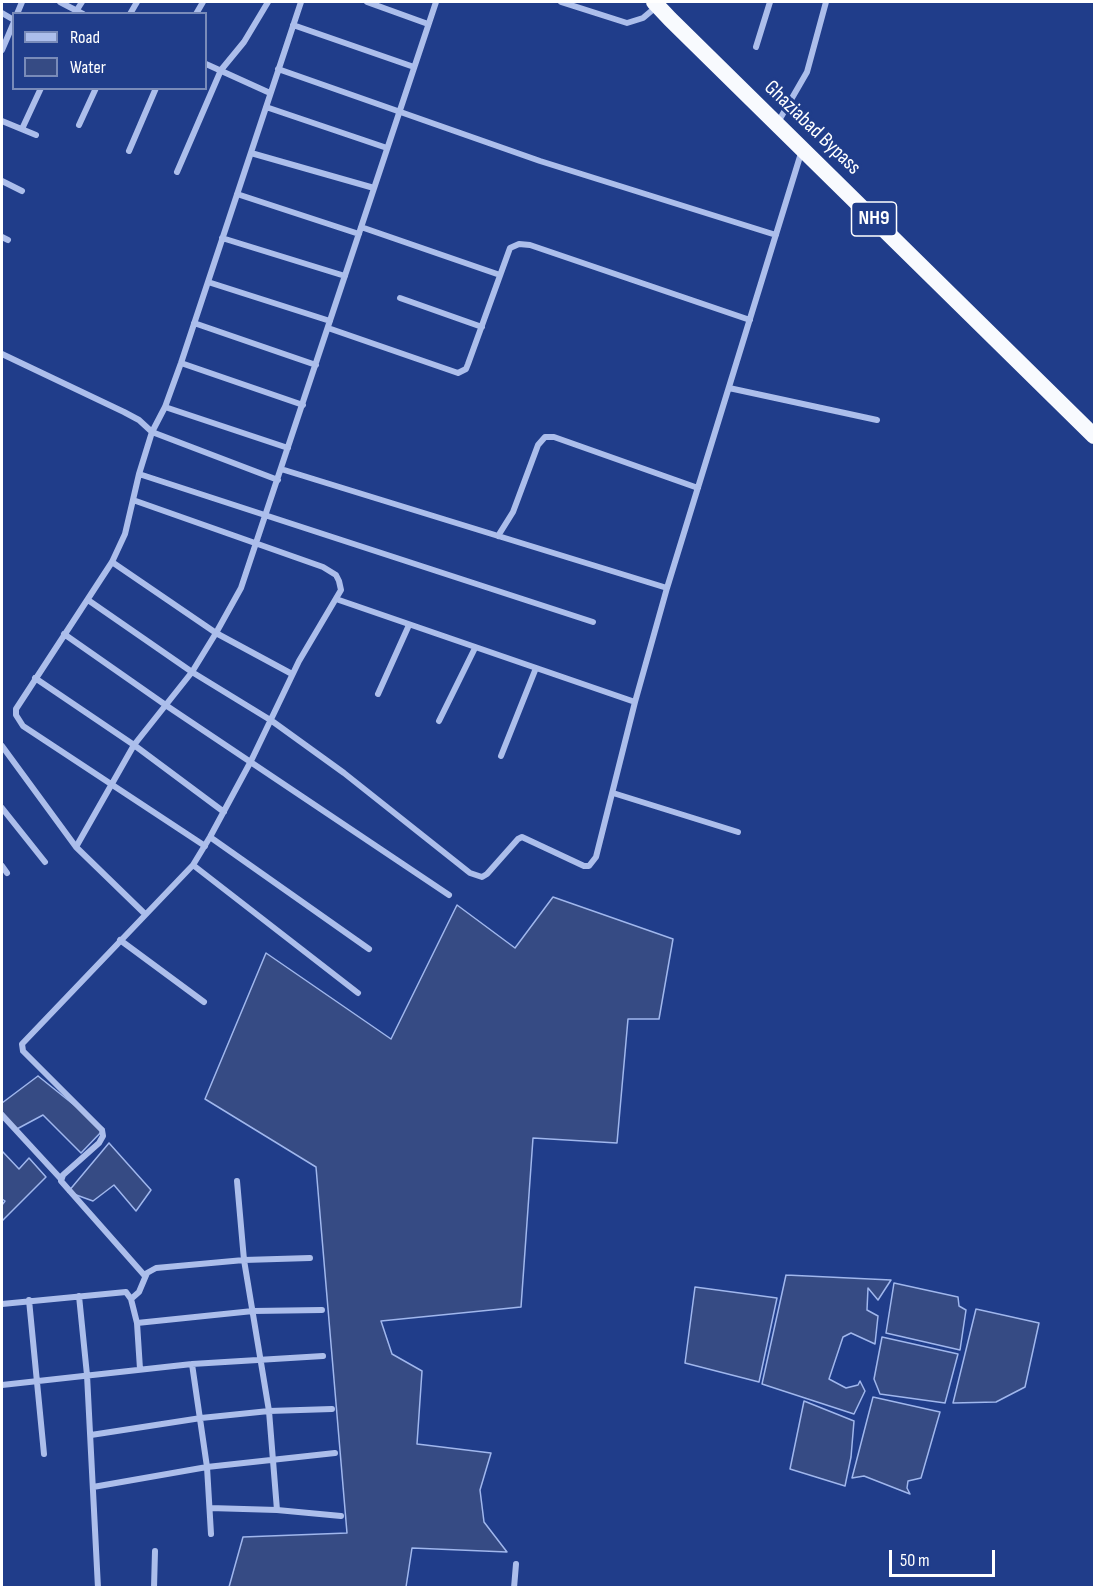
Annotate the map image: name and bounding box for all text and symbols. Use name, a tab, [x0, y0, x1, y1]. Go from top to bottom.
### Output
legend	[12, 12, 207, 90]
text: Road	[70, 27, 100, 48]
text: Water	[70, 57, 106, 78]
street label: Ghaziabad Bypass	[758, 76, 866, 180]
road number: NH9	[852, 202, 896, 236]
scale bar	[892, 1538, 998, 1576]
text: 50 m	[900, 1550, 930, 1571]

